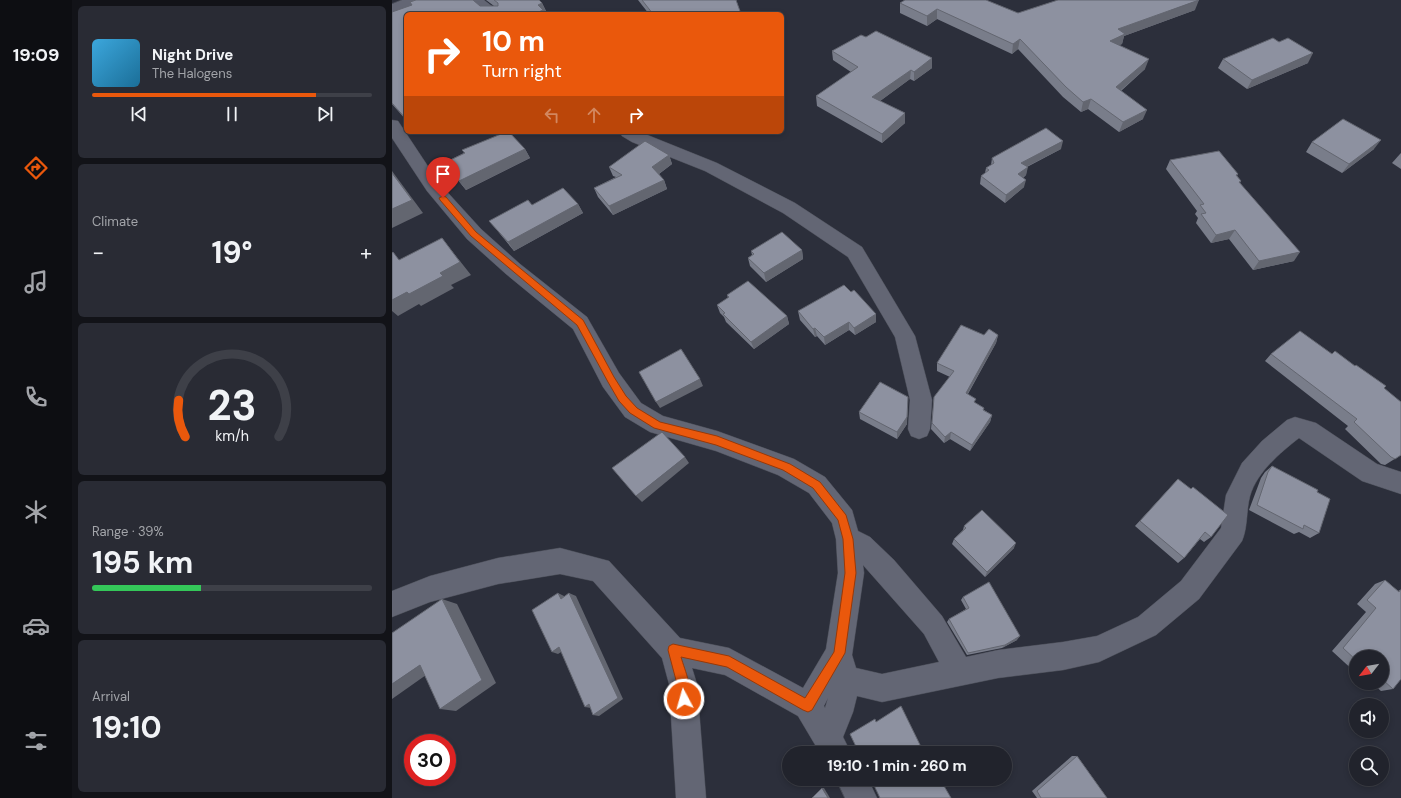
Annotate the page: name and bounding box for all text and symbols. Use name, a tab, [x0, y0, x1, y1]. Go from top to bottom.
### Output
text: 10 m	[482, 23, 545, 60]
icon: right	[416, 28, 468, 80]
text: 19:09	[13, 43, 59, 67]
text: Night Drive	[152, 45, 233, 65]
text: Turn right	[482, 59, 562, 83]
text: The Halogens	[152, 65, 232, 82]
icon: previous	[128, 103, 150, 125]
icon: pause	[221, 103, 243, 125]
icon: next	[314, 103, 336, 125]
icon: left	[541, 104, 563, 126]
icon: ahead	[583, 104, 605, 126]
icon: right	[625, 104, 647, 126]
icon: directions	[22, 154, 50, 182]
pin	[426, 157, 460, 198]
icon: arrive	[432, 163, 454, 185]
text: Climate	[92, 213, 138, 230]
text: 19°	[212, 233, 252, 272]
text: −	[92, 238, 104, 267]
text: +	[360, 238, 372, 267]
icon: music	[22, 268, 50, 296]
text: 23	[207, 379, 257, 433]
icon: phone	[22, 383, 50, 411]
text: km/h	[215, 427, 249, 445]
icon: climate	[22, 498, 50, 526]
text: Range · 39%	[92, 523, 164, 540]
text: 195 km	[92, 543, 193, 582]
icon: car	[22, 612, 50, 640]
north arrow	[1349, 650, 1389, 690]
map controls	[1349, 650, 1389, 786]
position arrow	[663, 678, 705, 720]
text: Arrival	[92, 688, 130, 705]
button: sound	[1349, 698, 1389, 738]
text: 19:10	[92, 708, 162, 747]
icon: filters	[22, 727, 50, 755]
speed limit sign: 30	[404, 734, 456, 786]
button: search	[1349, 746, 1389, 786]
text: 19:10 · 1 min · 260 m	[827, 756, 967, 776]

